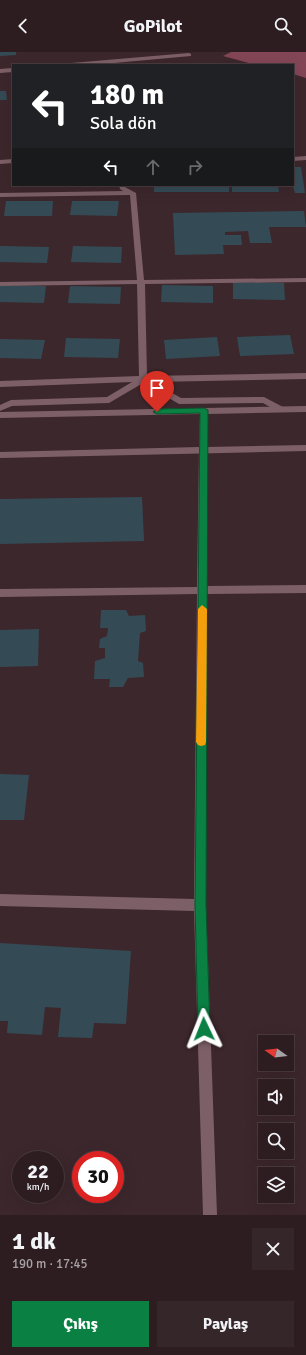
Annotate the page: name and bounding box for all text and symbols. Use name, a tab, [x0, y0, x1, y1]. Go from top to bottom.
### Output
icon: back	[12, 15, 34, 37]
text: GoPilot	[124, 15, 182, 37]
icon: search	[272, 15, 294, 37]
text: 180 m	[90, 78, 164, 112]
icon: left	[24, 80, 76, 132]
text: Sola dön	[90, 112, 156, 134]
icon: left	[100, 156, 122, 178]
icon: ahead	[142, 156, 164, 178]
icon: right	[184, 156, 206, 178]
pin	[140, 371, 174, 412]
icon: arrive	[146, 377, 168, 399]
position arrow	[183, 1008, 225, 1050]
north arrow	[258, 1035, 294, 1071]
map controls	[258, 1035, 294, 1203]
button: sound	[258, 1079, 294, 1115]
button: search	[258, 1123, 294, 1159]
speed limit sign: 30	[72, 1151, 124, 1203]
text: 22	[27, 1159, 49, 1184]
button: layers	[258, 1167, 294, 1203]
text: km/h	[27, 1181, 49, 1193]
text: 1 dk	[12, 1226, 56, 1256]
button: close	[252, 1228, 294, 1270]
text: 190 m · 17:45	[12, 1256, 88, 1272]
button: Çıkış	[12, 1301, 149, 1347]
button: Paylaş	[157, 1301, 294, 1347]

